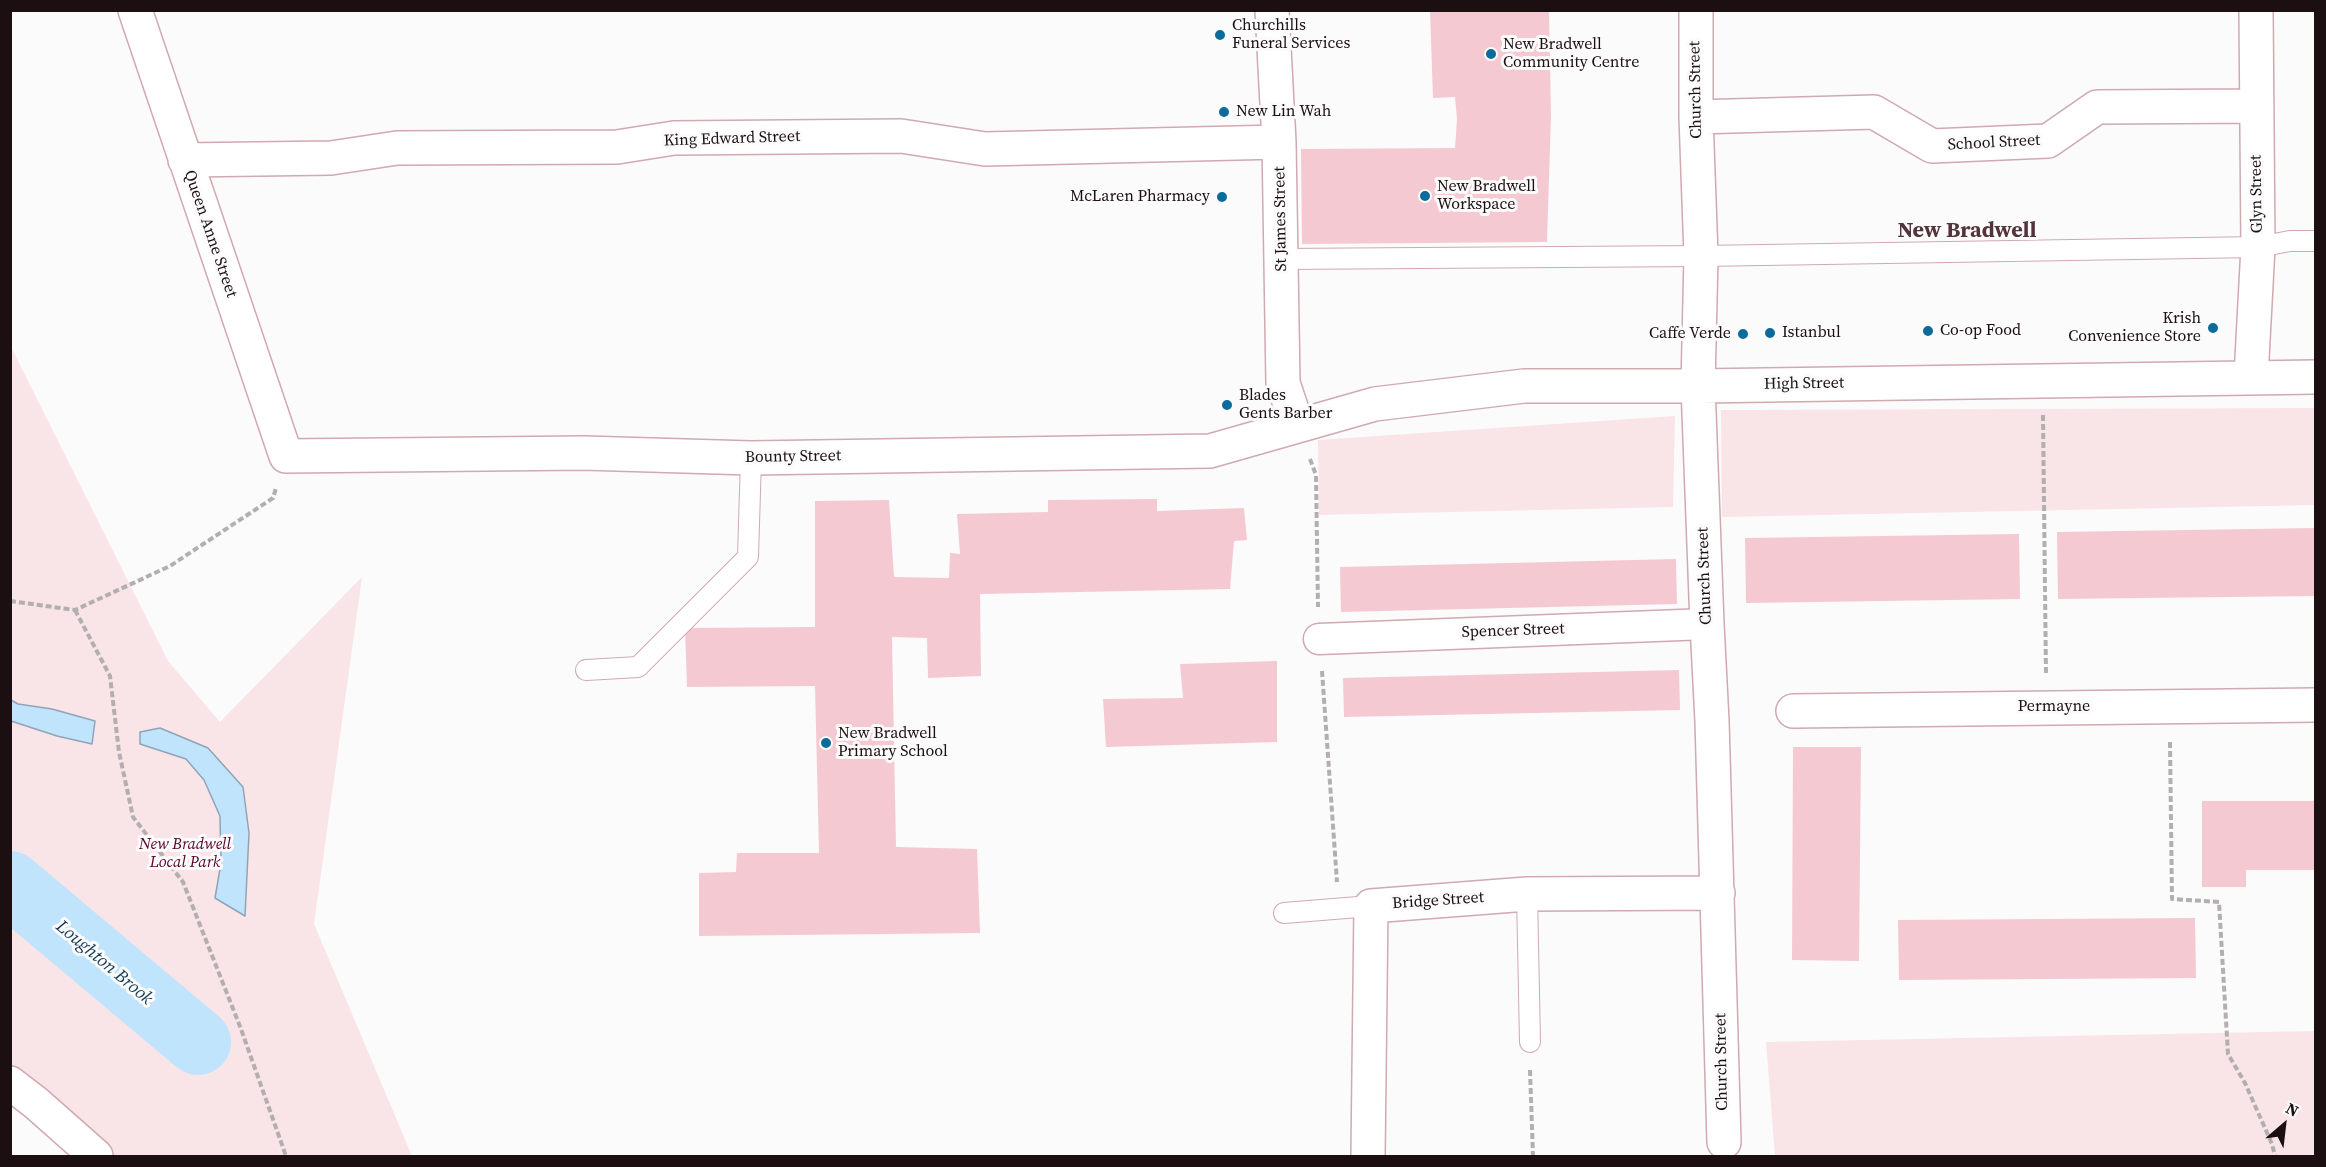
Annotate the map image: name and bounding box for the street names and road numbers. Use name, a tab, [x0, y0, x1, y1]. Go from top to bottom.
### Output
street label: Church Street	[1686, 41, 1706, 139]
street label: King Edward Street	[663, 127, 801, 151]
street label: School Street	[1947, 131, 2041, 155]
street label: Glyn Street	[2247, 155, 2267, 233]
street label: St James Street	[1270, 166, 1292, 272]
street label: Queen Anne Street	[179, 168, 241, 300]
street label: High Street	[1764, 374, 1844, 394]
street label: Bounty Street	[745, 447, 841, 467]
street label: Church Street	[1694, 527, 1716, 625]
street label: Spencer Street	[1461, 620, 1565, 642]
street label: Permayne	[2018, 697, 2090, 717]
street label: Bridge Street	[1391, 888, 1485, 914]
street label: Church Street	[1712, 1013, 1732, 1111]

